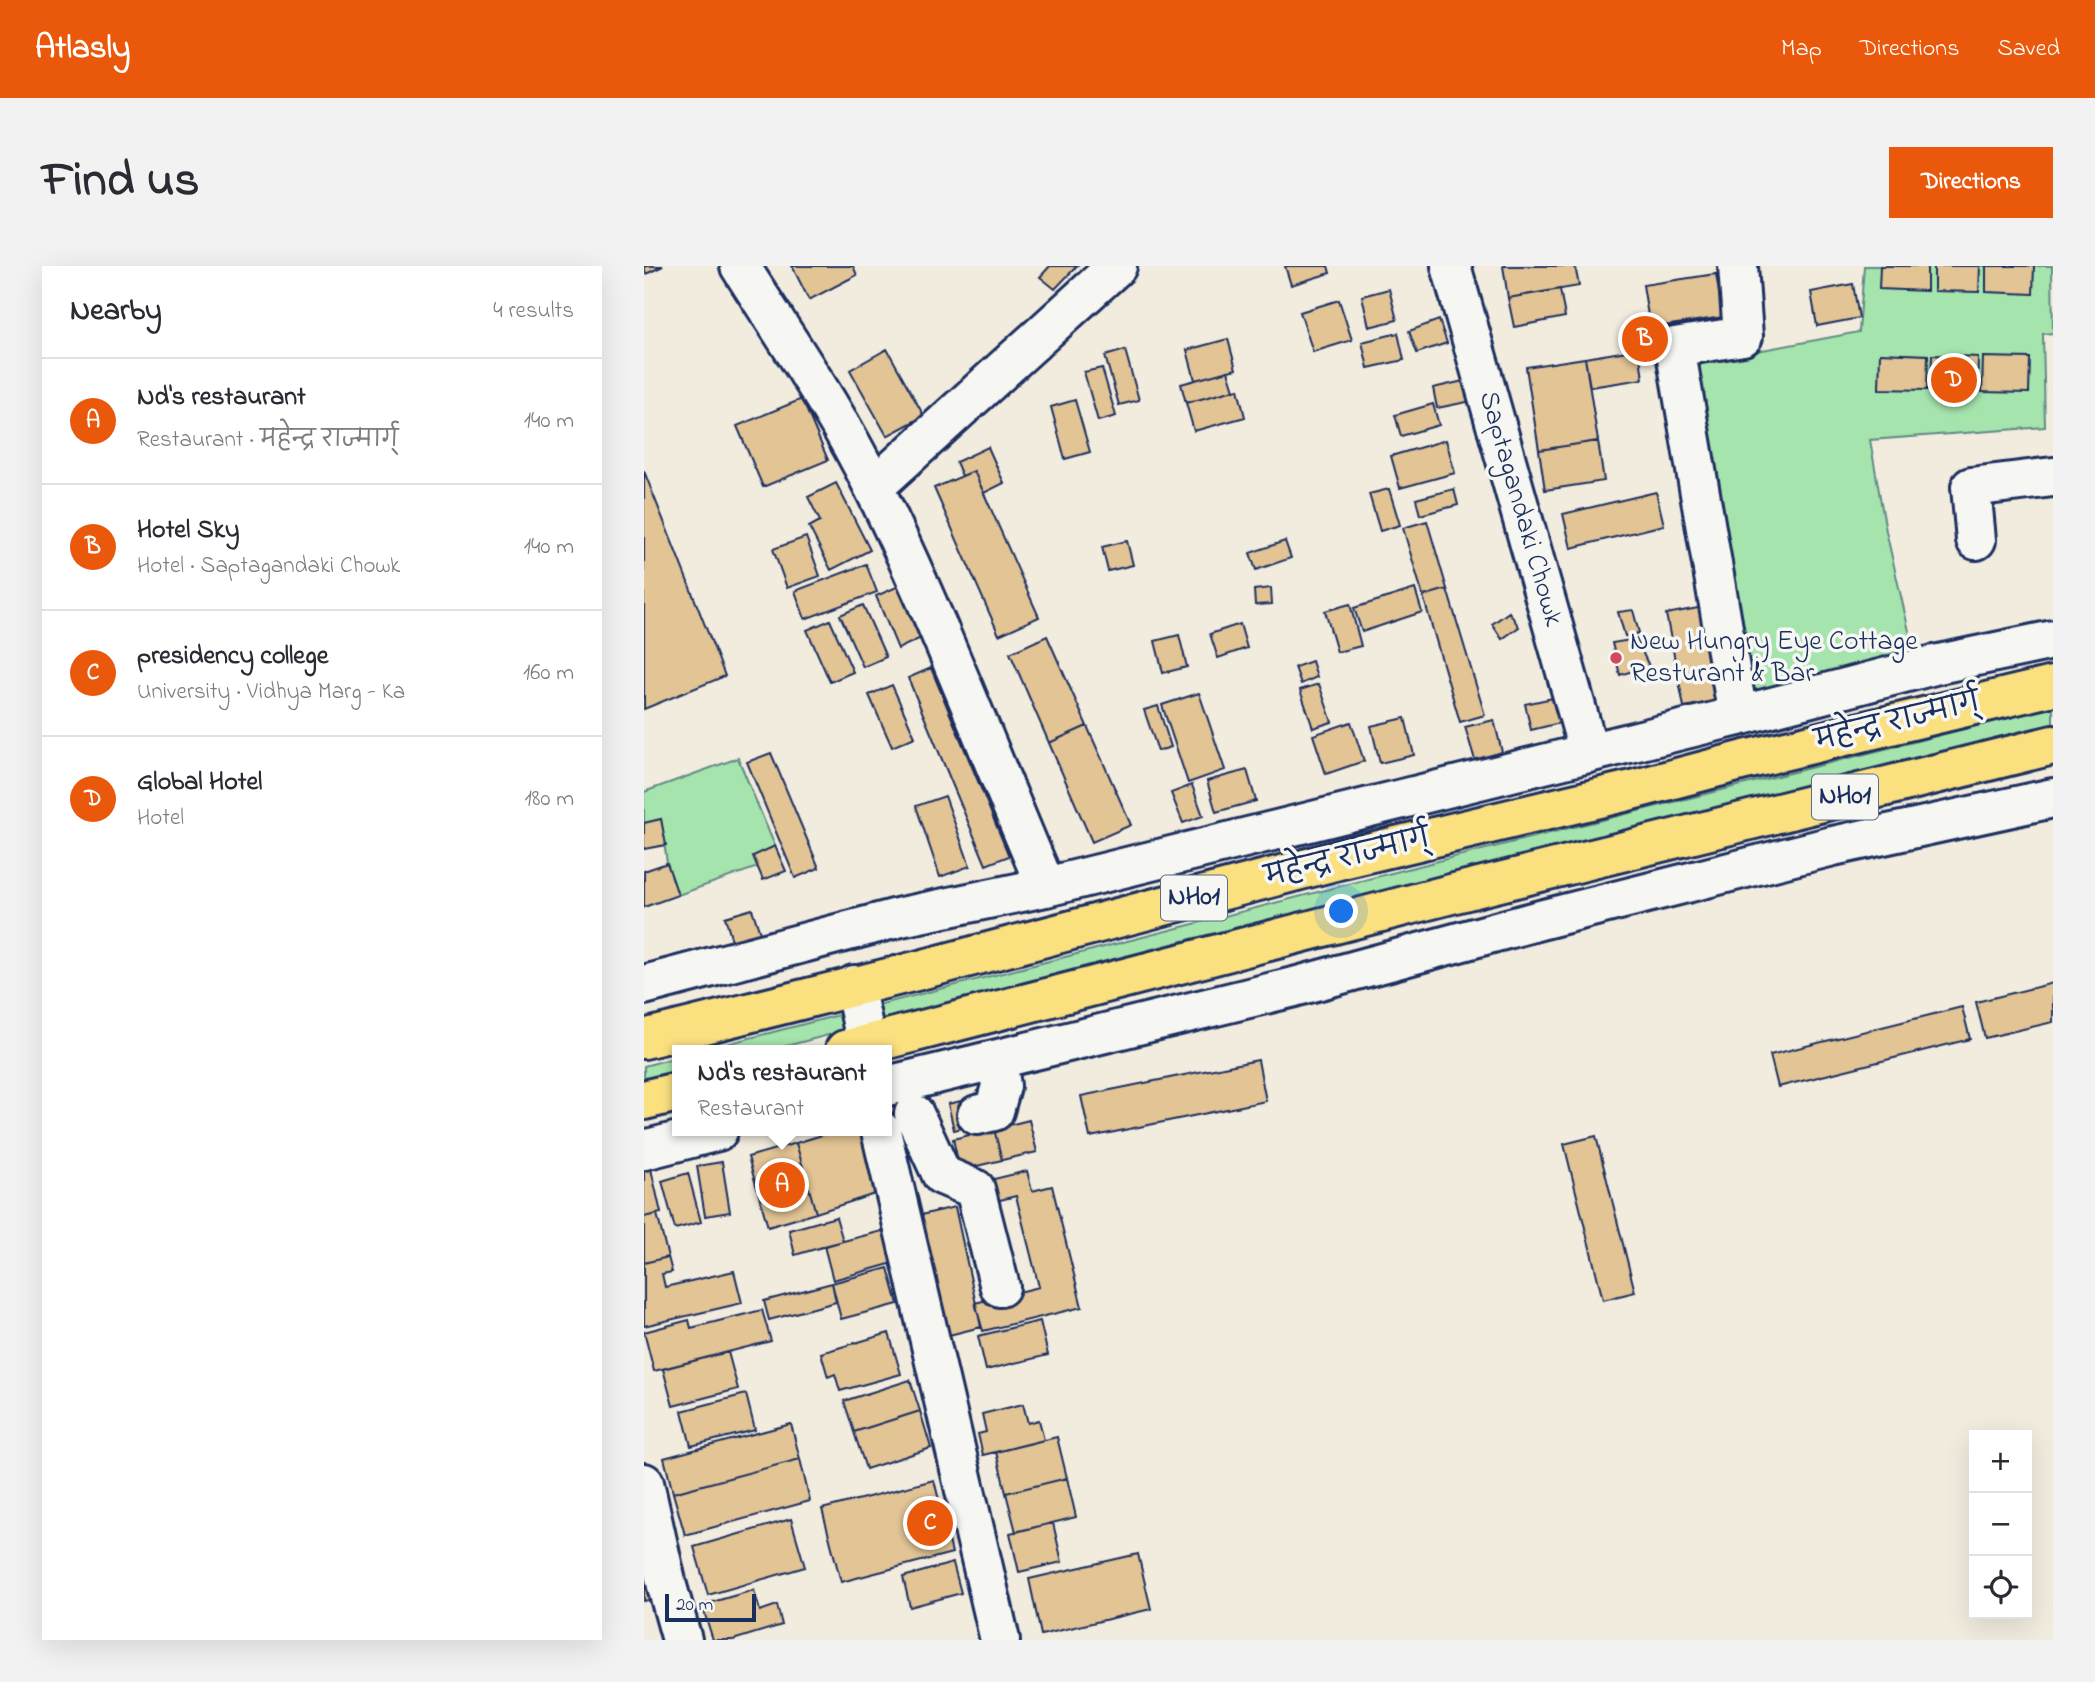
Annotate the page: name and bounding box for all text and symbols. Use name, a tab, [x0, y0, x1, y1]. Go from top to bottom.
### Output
text: Atlasly	[35, 25, 130, 73]
text: Map	[1781, 32, 1822, 67]
text: Directions	[1860, 32, 1959, 67]
text: Saved	[1997, 32, 2060, 67]
text: Find us	[42, 146, 199, 218]
button: Directions	[1889, 147, 2053, 218]
text: Nearby	[70, 290, 162, 334]
text: 4 results	[493, 295, 574, 328]
pin: B	[1622, 313, 1668, 365]
pin: D	[1931, 354, 1977, 406]
text: Nd's restaurant	[137, 379, 306, 417]
street label: Saptagandaki Chowk	[1467, 387, 1573, 632]
text: A	[86, 405, 100, 438]
text: 140 m	[524, 405, 574, 438]
text: Restaurant · महेन्द्र राज्मार्ग्	[137, 424, 399, 457]
text: Hotel Sky	[137, 512, 239, 550]
text: B	[85, 531, 101, 564]
text: 140 m	[524, 531, 574, 564]
text: Hotel · Saptagandaki Chowk	[137, 550, 400, 583]
place label: New Hungry Eye Cottage Resturant & Bar	[1630, 622, 1918, 695]
text: presidency college	[137, 638, 328, 676]
marker: New Hungry Eye Cottage Resturant & Bar	[1608, 650, 1624, 666]
text: C	[87, 657, 99, 690]
text: 160 m	[523, 657, 574, 690]
street label: महेन्द्र राज्मार्ग्	[1807, 675, 1987, 764]
text: University · Vidhya Marg - Ka	[137, 676, 405, 709]
text: Global Hotel	[137, 764, 262, 802]
road number: NH01	[1812, 775, 1878, 820]
text: D	[85, 783, 101, 816]
text: 180 m	[525, 783, 574, 816]
text: Hotel	[137, 802, 184, 835]
street label: महेन्द्र राज्मार्ग्	[1257, 811, 1437, 900]
road number: NH01	[1161, 876, 1227, 920]
your location	[1324, 894, 1358, 928]
popup	[672, 1045, 892, 1136]
text: Nd's restaurant	[698, 1055, 866, 1093]
text: Restaurant	[698, 1093, 804, 1126]
pin: A	[759, 1159, 805, 1211]
map controls	[1969, 1430, 2032, 1619]
button: +	[1969, 1430, 2032, 1493]
button: −	[1969, 1493, 2032, 1556]
pin: C	[907, 1497, 953, 1549]
button: locate	[1969, 1556, 2032, 1619]
scale bar	[665, 1591, 756, 1623]
text: 20 m	[676, 1592, 713, 1619]

